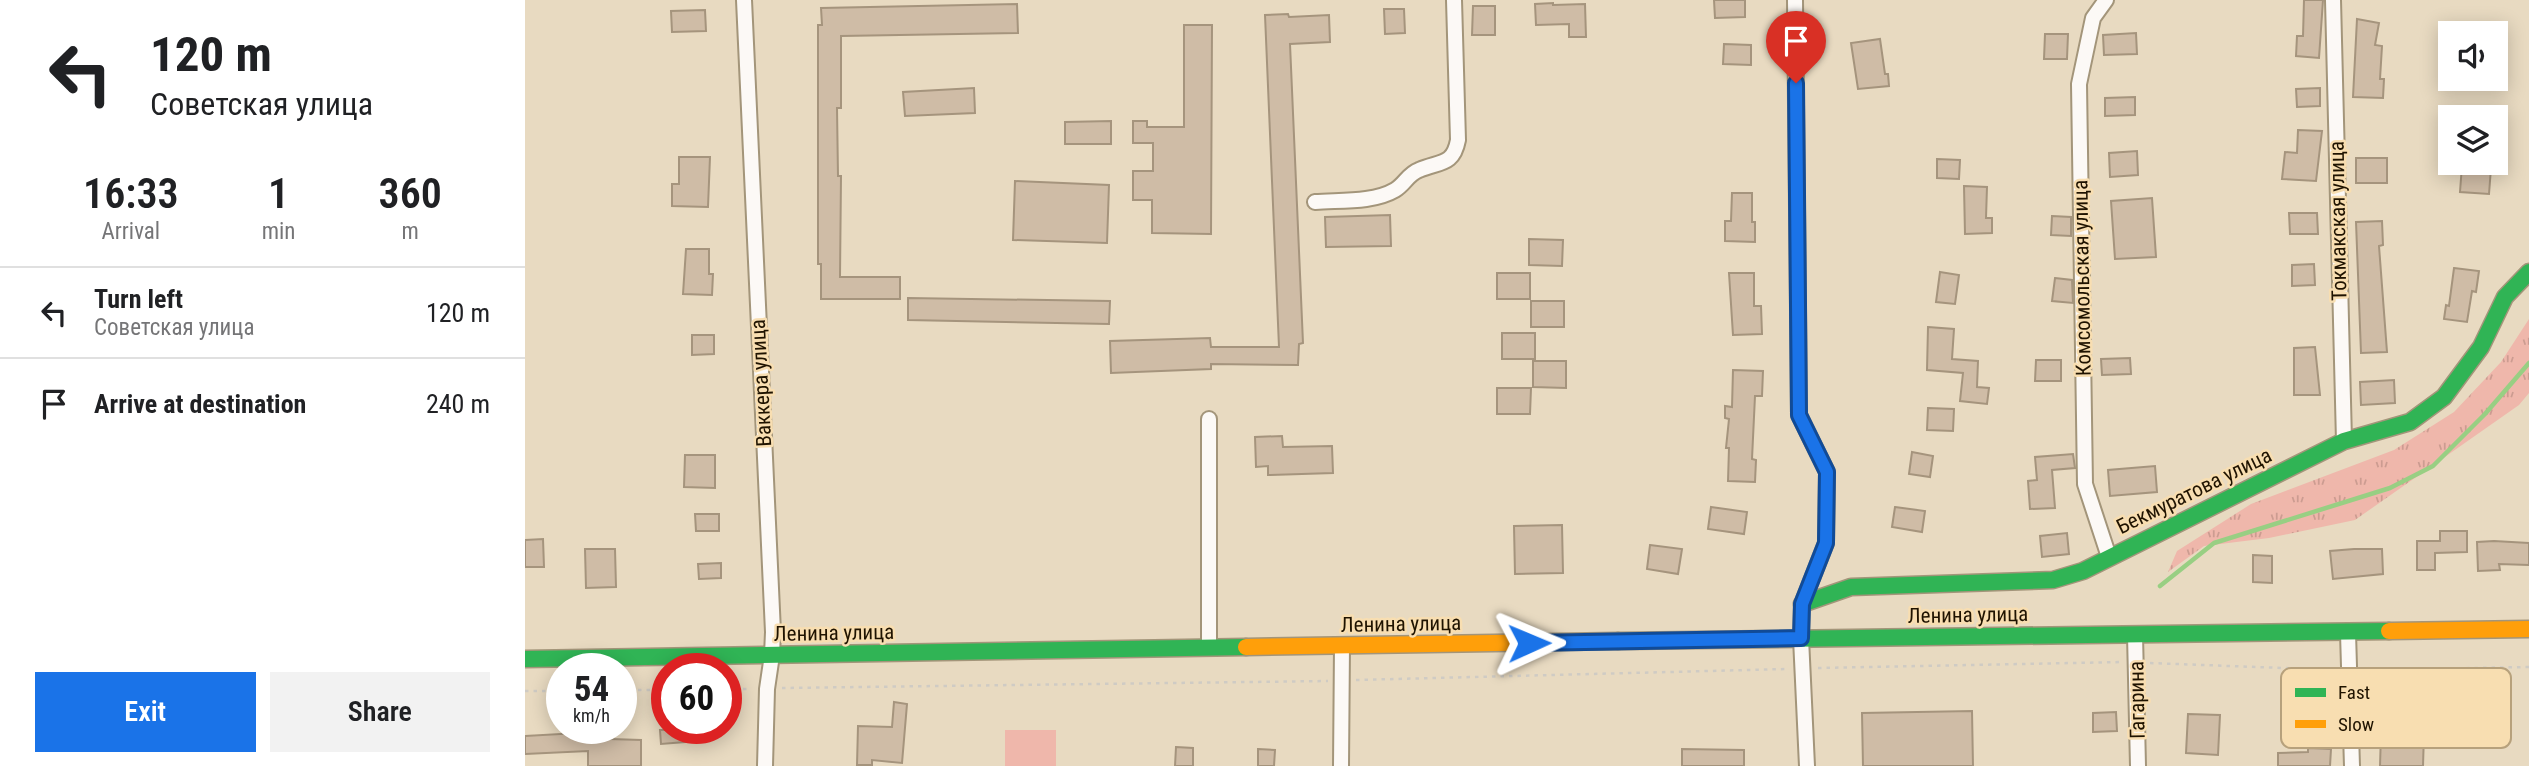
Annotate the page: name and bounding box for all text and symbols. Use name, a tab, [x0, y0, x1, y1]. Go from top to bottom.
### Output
pin	[1766, 11, 1826, 83]
map controls	[2438, 21, 2508, 175]
button: sound	[2438, 21, 2508, 91]
icon: arrive	[1777, 22, 1815, 60]
text: 120 m	[150, 26, 272, 83]
icon: left	[35, 28, 126, 119]
text: Советская улица	[150, 85, 373, 123]
button: layers	[2438, 105, 2508, 175]
street label: Токмакская улица	[2325, 141, 2351, 301]
text: 16:33	[83, 169, 179, 218]
text: 1	[268, 169, 289, 218]
text: 360	[379, 169, 442, 218]
street label: Комсомольская улица	[2068, 180, 2096, 376]
text: Arrival	[102, 218, 160, 245]
text: min	[262, 218, 295, 245]
text: m	[402, 218, 419, 245]
text: Turn left	[94, 284, 183, 314]
icon: left	[35, 294, 73, 332]
text: 120 m	[426, 298, 490, 328]
text: Советская улица	[94, 314, 254, 341]
street label: Ваккера улица	[746, 319, 776, 447]
icon: arrive	[35, 385, 73, 423]
text: Arrive at destination	[94, 389, 306, 419]
text: 240 m	[426, 389, 490, 419]
street label: Бекмуратова улица	[2113, 443, 2275, 539]
street label: Ленина улица	[1908, 602, 2028, 628]
position arrow	[1492, 606, 1566, 680]
street label: Ленина улица	[1341, 611, 1461, 637]
street label: Ленина улица	[774, 620, 894, 646]
speed limit sign: 60	[651, 653, 742, 744]
street label: Гагарина	[2124, 661, 2150, 739]
legend	[2281, 668, 2511, 748]
text: 54	[574, 669, 609, 710]
button: Exit	[35, 672, 256, 752]
button: Share	[270, 672, 490, 752]
text: Fast	[2338, 681, 2370, 704]
text: km/h	[573, 705, 610, 726]
text: Slow	[2338, 713, 2374, 736]

